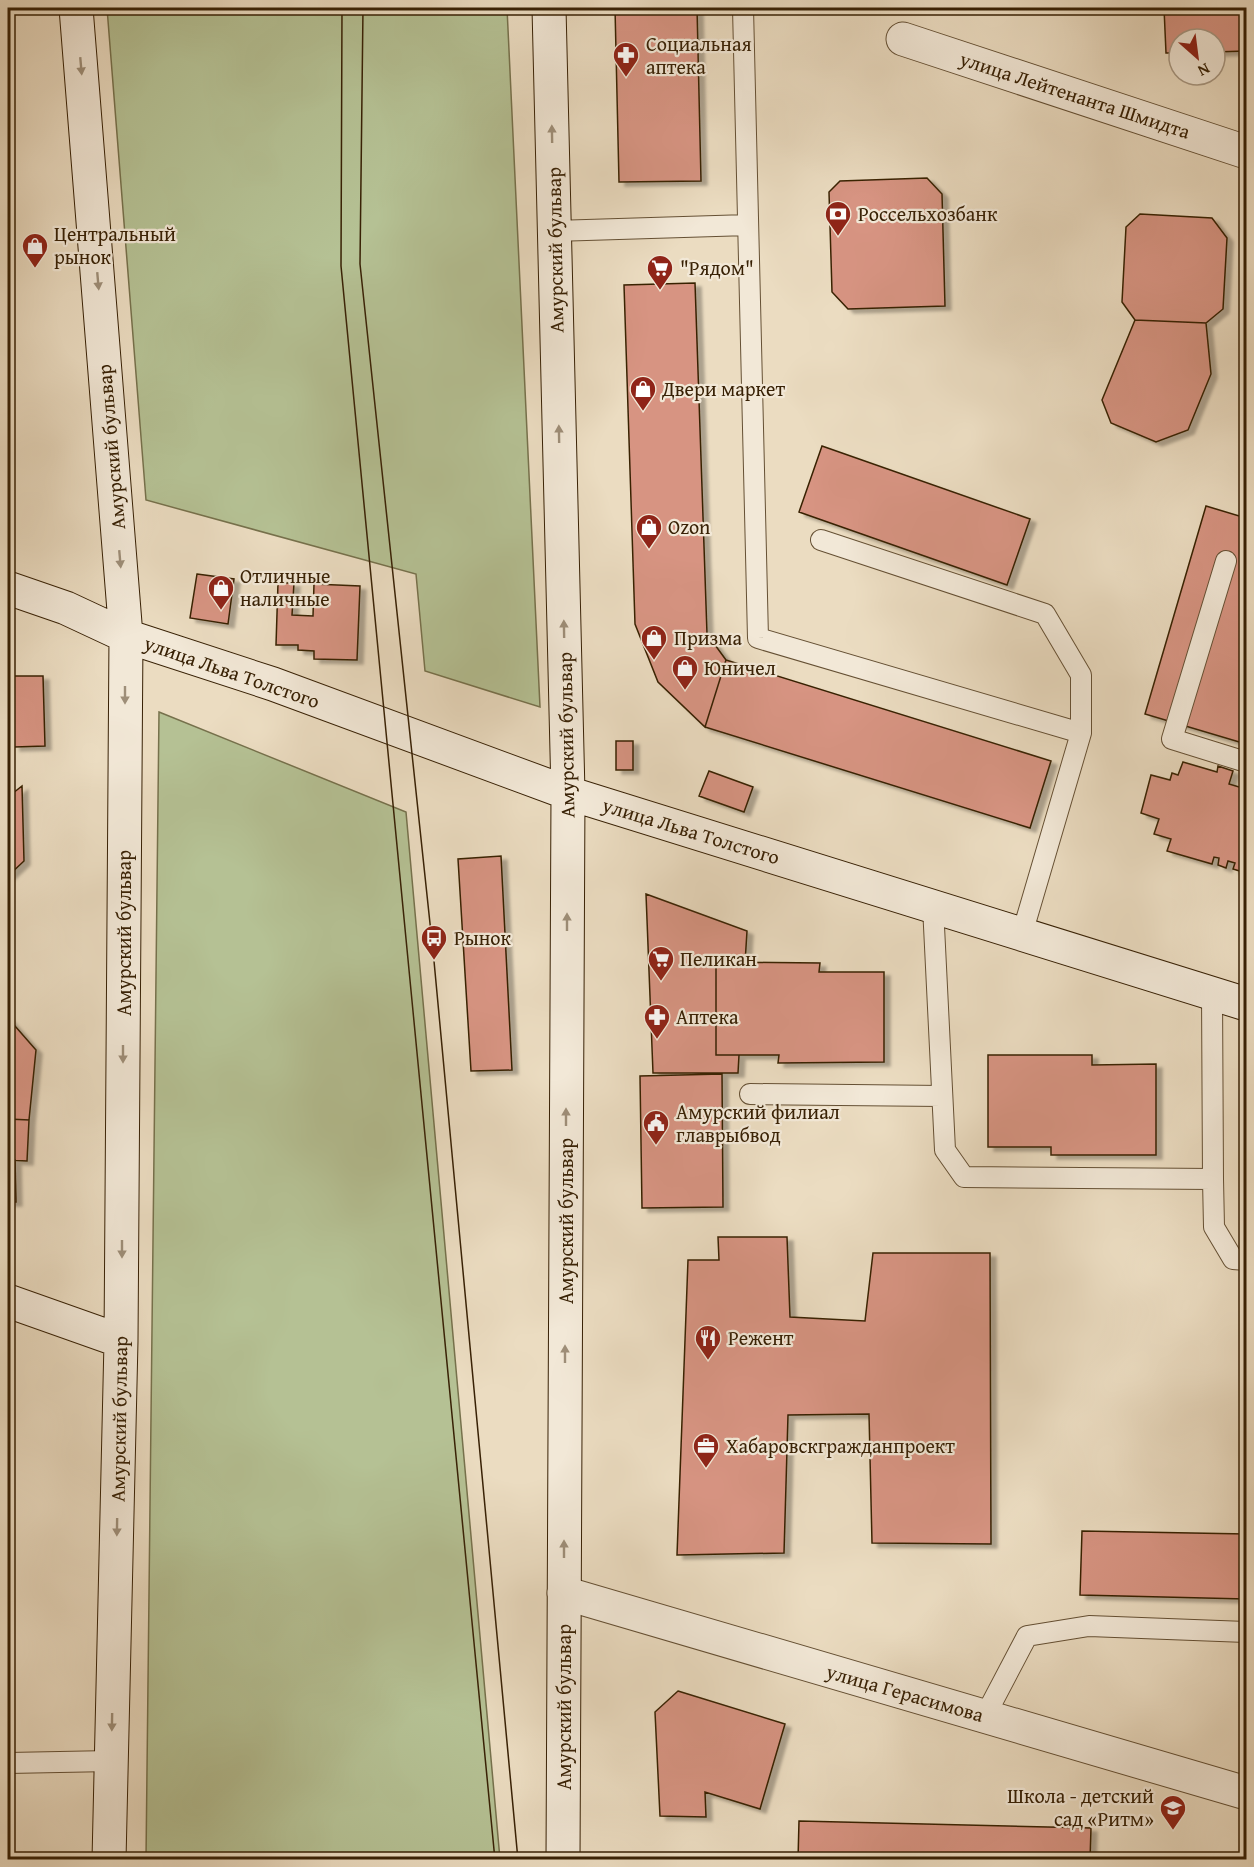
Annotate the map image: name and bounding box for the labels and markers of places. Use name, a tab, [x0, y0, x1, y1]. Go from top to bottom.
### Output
place label: Социальная аптека	[646, 29, 752, 81]
pharmacy icon: Социальная аптека	[611, 40, 641, 78]
bank icon: Россельхозбанк	[823, 199, 853, 237]
place label: Россельхозбанк	[858, 199, 998, 228]
place label: Центральный рынок	[54, 219, 176, 271]
shop icon: Центральный рынок	[20, 231, 50, 269]
supermarket icon: "Рядом"	[645, 253, 675, 291]
place label: "Рядом"	[680, 253, 754, 282]
shop icon: Двери маркет	[628, 374, 658, 412]
place label: Двери маркет	[661, 374, 785, 403]
shop icon: Ozon	[634, 512, 664, 550]
place label: Ozon	[668, 512, 710, 541]
place label: Отличные наличные	[240, 561, 330, 613]
shop icon: Отличные наличные	[206, 573, 236, 611]
shop icon: Призма	[639, 623, 669, 661]
place label: Призма	[674, 623, 743, 652]
shop icon: Юничел	[670, 653, 700, 691]
place label: Юничел	[704, 653, 776, 682]
bus stop icon: Рынок	[419, 923, 449, 961]
place label: Рынок	[454, 923, 512, 952]
supermarket icon: Пеликан	[646, 944, 676, 982]
place label: Пеликан	[680, 944, 757, 973]
pharmacy icon: Аптека	[642, 1002, 672, 1040]
place label: Аптека	[676, 1002, 739, 1031]
place label: Амурский филиал главрыбвод	[676, 1097, 840, 1149]
public building icon: Амурский филиал главрыбвод	[641, 1108, 671, 1146]
restaurant icon: Режент	[693, 1323, 723, 1361]
place label: Режент	[728, 1323, 794, 1352]
office icon: Хабаровскгражданпроект	[691, 1431, 721, 1469]
place label: Хабаровскгражданпроект	[726, 1431, 955, 1460]
place label: Школа - детский сад «Ритм»	[1007, 1781, 1154, 1833]
school or university icon: Школа - детский сад «Ритм»	[1158, 1793, 1188, 1831]

